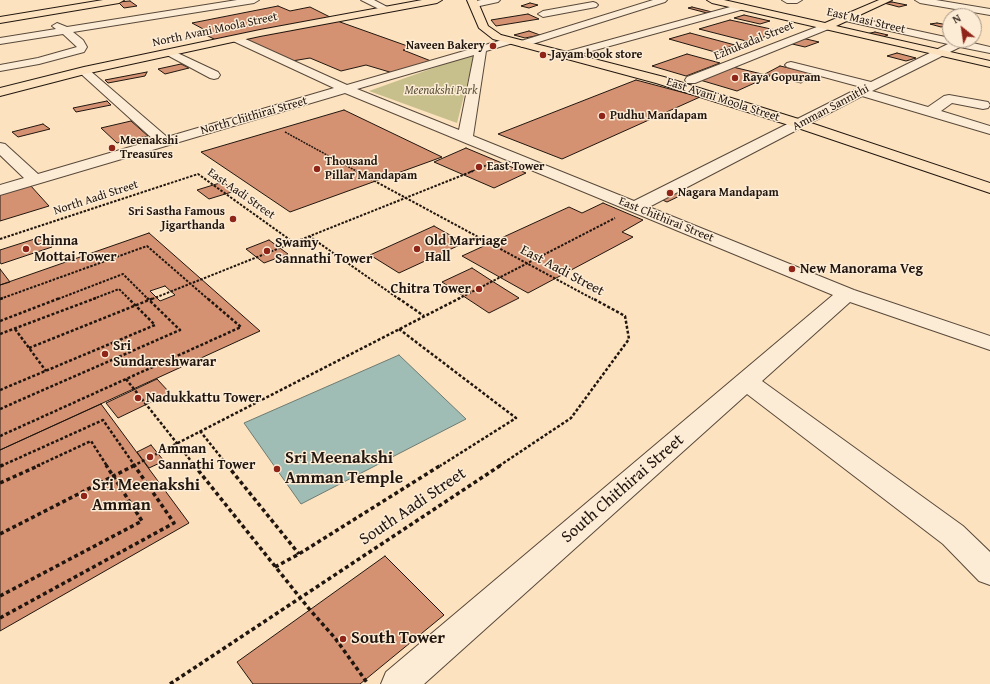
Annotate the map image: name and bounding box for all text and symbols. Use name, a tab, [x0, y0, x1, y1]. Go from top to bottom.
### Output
street label: East Masi Street	[825, 5, 907, 37]
north arrow	[942, 8, 982, 48]
street label: North Avani Moola Street	[151, 10, 279, 50]
text: N	[949, 10, 964, 27]
street label: Ezhukadal Street	[712, 18, 796, 64]
place label: Naveen Bakery	[406, 39, 485, 53]
marker: Naveen Bakery	[488, 41, 498, 51]
place label: Jayam book store	[551, 48, 642, 62]
marker: Jayam book store	[538, 50, 548, 60]
place label: Raya Gopuram	[743, 71, 821, 85]
marker: Raya Gopuram	[730, 73, 740, 83]
street label: East Avani Moola Street	[664, 75, 782, 125]
street label: Amman Sannithi	[790, 82, 872, 134]
park label: Meenakshi Park	[405, 84, 477, 98]
street label: North Chithirai Street	[199, 94, 309, 138]
place label: Pudhu Mandapam	[610, 109, 707, 123]
marker: Pudhu Mandapam	[597, 111, 607, 121]
place label: Meenakshi Treasures	[120, 134, 178, 162]
marker: Meenakshi Treasures	[107, 143, 117, 153]
place label: Thousand Pillar Mandapam	[325, 155, 417, 183]
place label: East Tower	[487, 160, 545, 174]
marker: East Tower	[474, 162, 484, 172]
marker: Thousand Pillar Mandapam	[312, 164, 322, 174]
street label: East Aadi Street	[204, 165, 278, 223]
street label: North Aadi Street	[52, 178, 140, 218]
place label: Nagara Mandapam	[678, 186, 779, 200]
marker: Nagara Mandapam	[665, 188, 675, 198]
street label: East Chithirai Street	[616, 194, 716, 246]
place label: Sri Sastha Famous Jigarthanda	[128, 205, 225, 233]
marker: Sri Sastha Famous Jigarthanda	[228, 214, 238, 224]
place label: Chinna Mottai Tower	[34, 233, 117, 266]
place label: Old Marriage Hall	[425, 233, 507, 266]
place label: Swamy Sannathi Tower	[275, 235, 372, 268]
street label: East Aadi Street	[517, 242, 607, 300]
marker: Chinna Mottai Tower	[21, 244, 31, 254]
marker: Old Marriage Hall	[412, 244, 422, 254]
marker: Swamy Sannathi Tower	[262, 246, 272, 256]
place label: New Manorama Veg	[800, 261, 923, 277]
marker: New Manorama Veg	[787, 264, 797, 274]
place label: Chitra Tower	[391, 281, 471, 297]
marker: Chitra Tower	[474, 284, 484, 294]
place label: Sri Sundareshwarar	[113, 338, 216, 370]
marker: Sri Sundareshwarar	[100, 349, 110, 359]
place label: Nadukkattu Tower	[146, 390, 261, 406]
marker: Nadukkattu Tower	[133, 393, 143, 403]
street label: South Chithirai Street	[558, 430, 688, 548]
place label: Amman Sannathi Tower	[158, 441, 255, 474]
place label: Sri Meenakshi Amman Temple	[285, 449, 403, 489]
marker: Amman Sannathi Tower	[145, 452, 155, 462]
marker: Sri Meenakshi Amman Temple	[272, 464, 282, 474]
street label: South Aadi Street	[356, 464, 470, 550]
place label: Sri Meenakshi Amman	[92, 476, 200, 516]
marker: Sri Meenakshi Amman	[79, 491, 89, 501]
place label: South Tower	[351, 629, 445, 649]
marker: South Tower	[338, 634, 348, 644]

